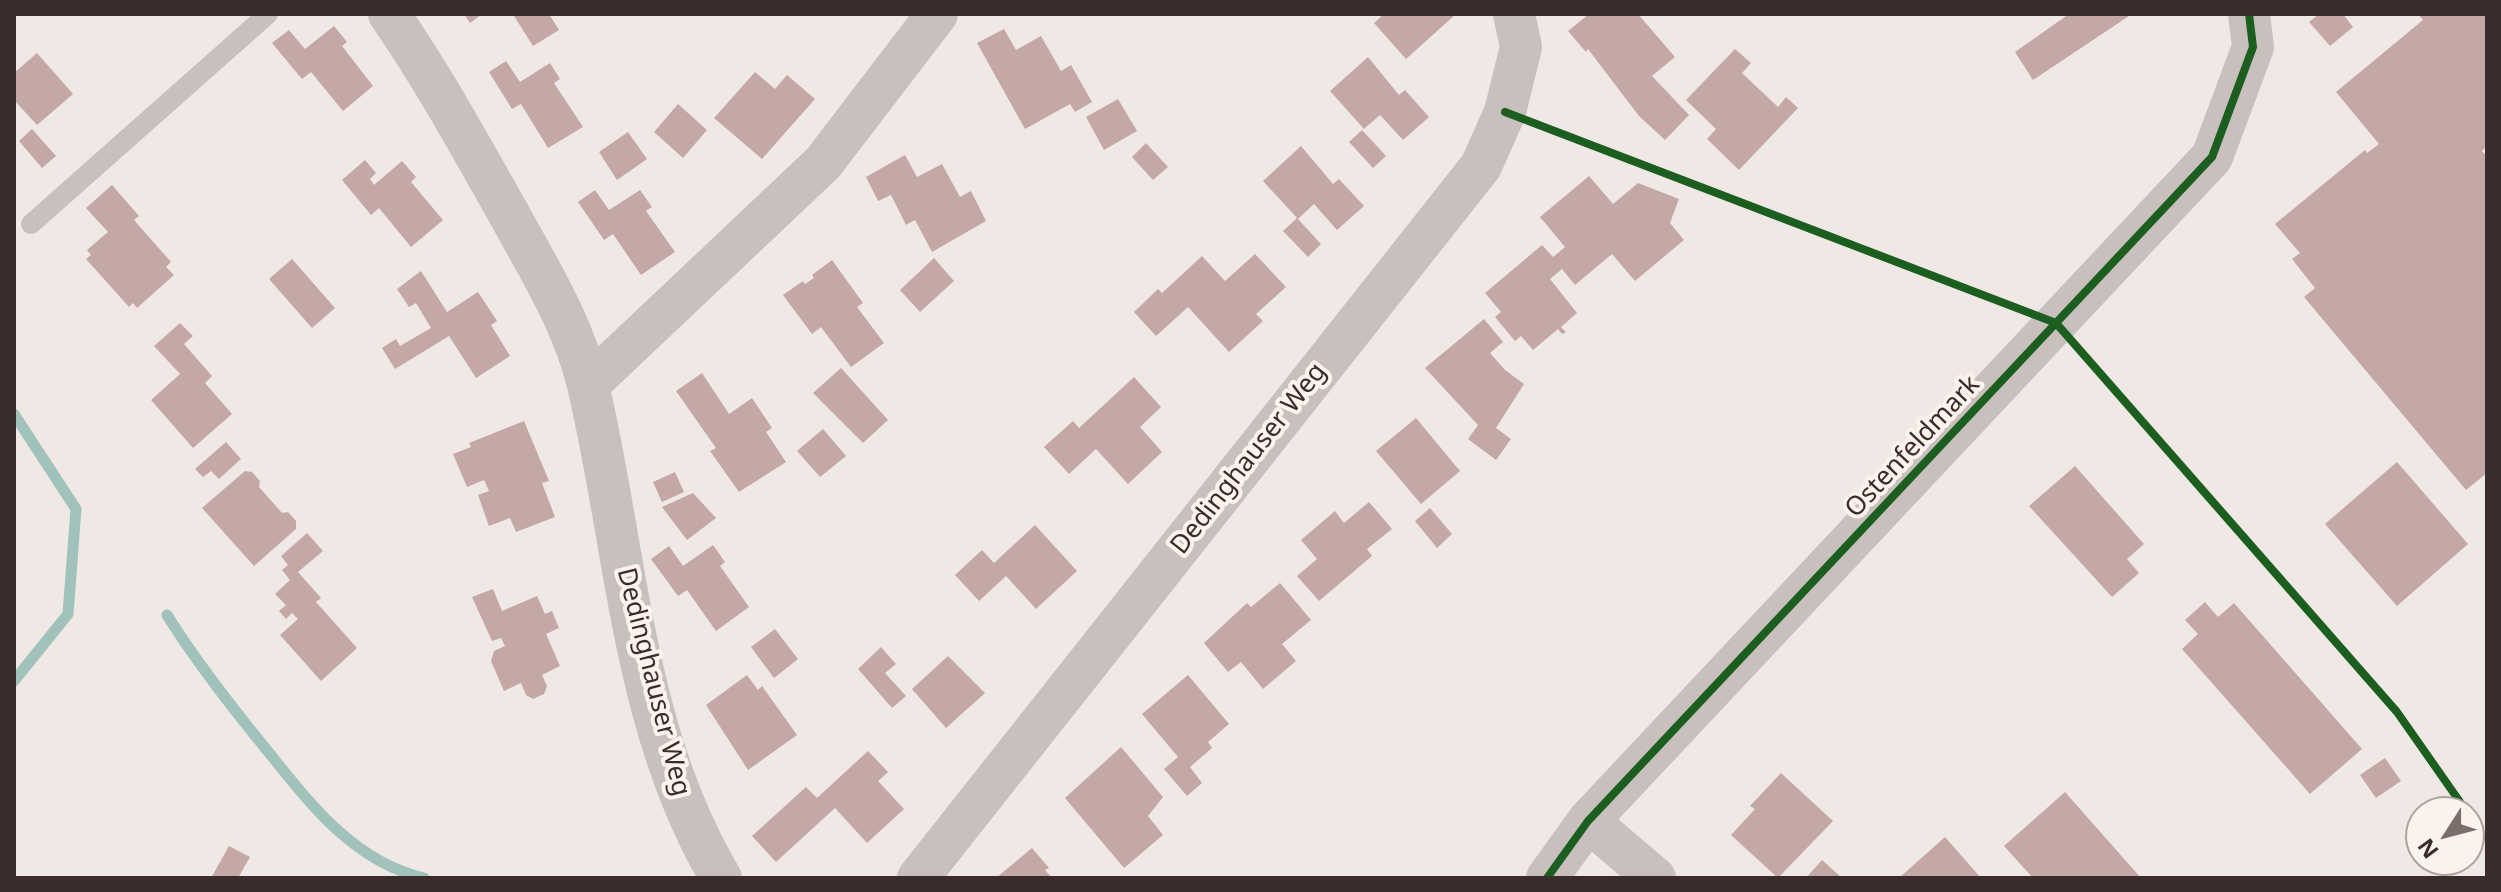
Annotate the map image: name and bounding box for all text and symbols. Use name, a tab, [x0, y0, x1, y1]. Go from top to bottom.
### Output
street label: Dedinghauser Weg	[1165, 357, 1333, 561]
street label: Ostenfeldmark	[1839, 370, 1987, 524]
street label: Dedinghauser Weg	[610, 565, 696, 799]
north arrow	[2405, 796, 2485, 876]
text: N	[2410, 833, 2445, 865]

